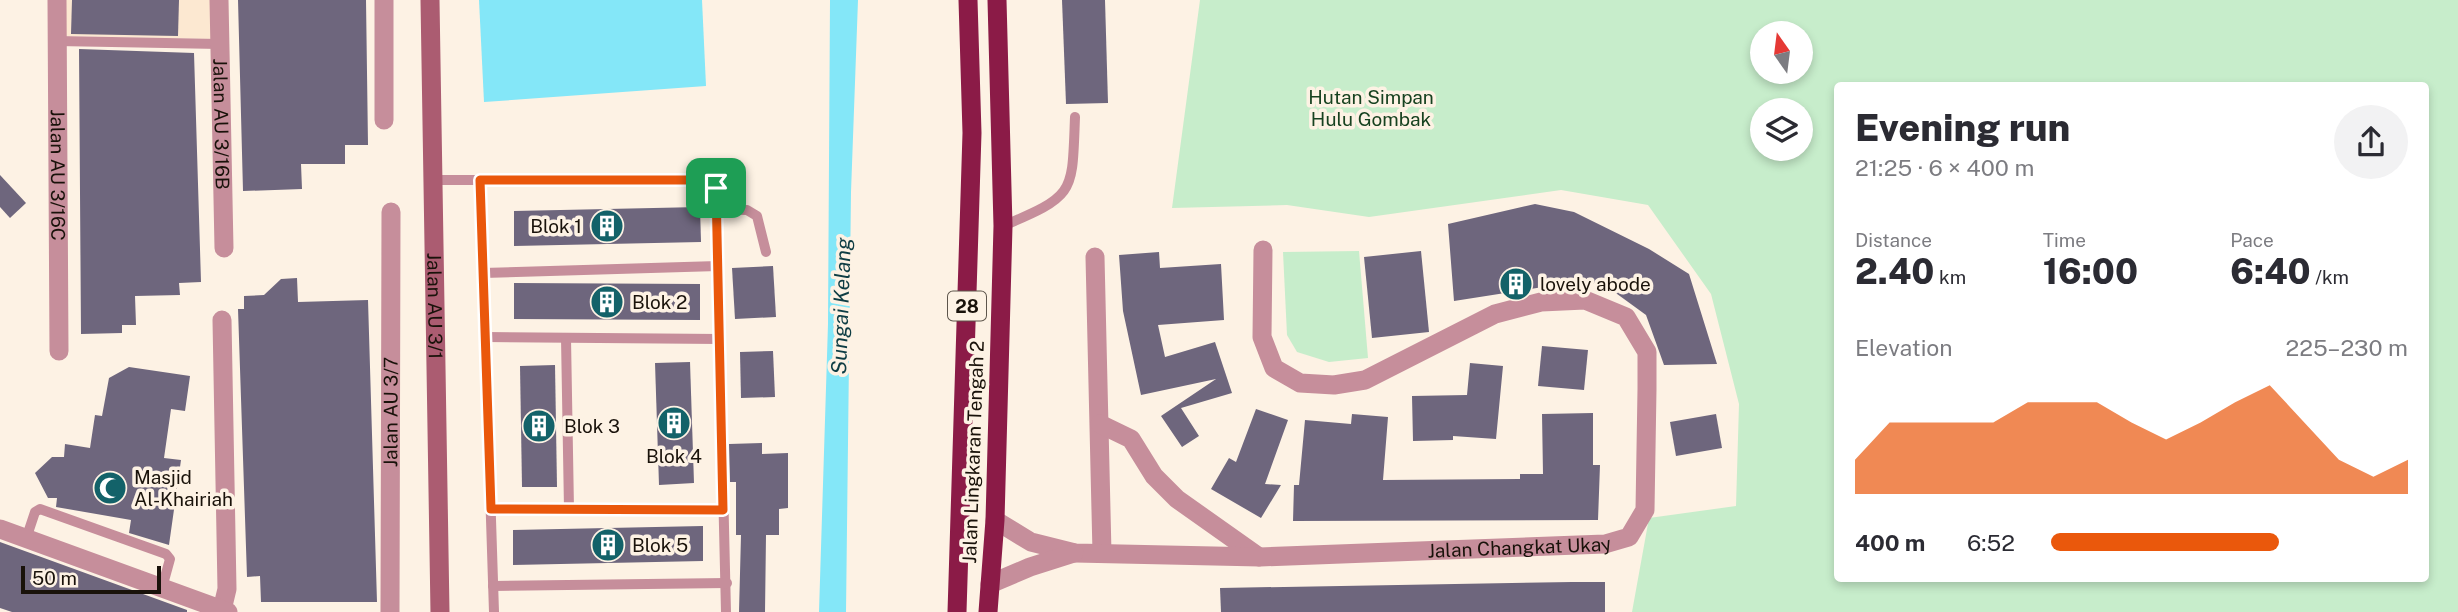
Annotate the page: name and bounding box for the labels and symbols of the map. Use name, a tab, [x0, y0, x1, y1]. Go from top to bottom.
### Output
north arrow	[1750, 21, 1813, 84]
street label: Jalan AU 3/16B	[209, 58, 234, 190]
park label: Hutan Simpan Hulu Gombak	[1308, 86, 1434, 130]
street label: Jalan AU 3/16C	[47, 109, 69, 241]
pin	[686, 158, 746, 218]
building icon: Blok 1	[588, 207, 626, 245]
place label: Blok 1	[530, 215, 582, 237]
water label: Sungai Kelang	[826, 237, 856, 375]
street label: Jalan AU 3/1	[423, 252, 447, 360]
building icon: lovely abode	[1497, 265, 1535, 303]
place label: lovely abode	[1540, 273, 1651, 295]
building icon: Blok 2	[588, 283, 626, 321]
place label: Blok 2	[632, 291, 687, 313]
road number: 28	[948, 292, 986, 320]
street label: Jalan Lingkaran Tengah 2	[958, 340, 988, 564]
street label: Jalan AU 3/7	[379, 357, 402, 467]
building icon: Blok 4	[655, 404, 693, 442]
building icon: Blok 3	[520, 407, 558, 445]
place label: Blok 3	[564, 415, 620, 437]
place label: Blok 4	[646, 445, 702, 467]
place label: Masjid Al-Khairiah	[134, 466, 233, 510]
mosque icon: Masjid Al-Khairiah	[91, 469, 129, 507]
building icon: Blok 5	[589, 526, 627, 564]
street label: Jalan Changkat Ukay	[1427, 532, 1614, 562]
place label: Blok 5	[632, 534, 688, 556]
scale bar	[21, 563, 161, 595]

